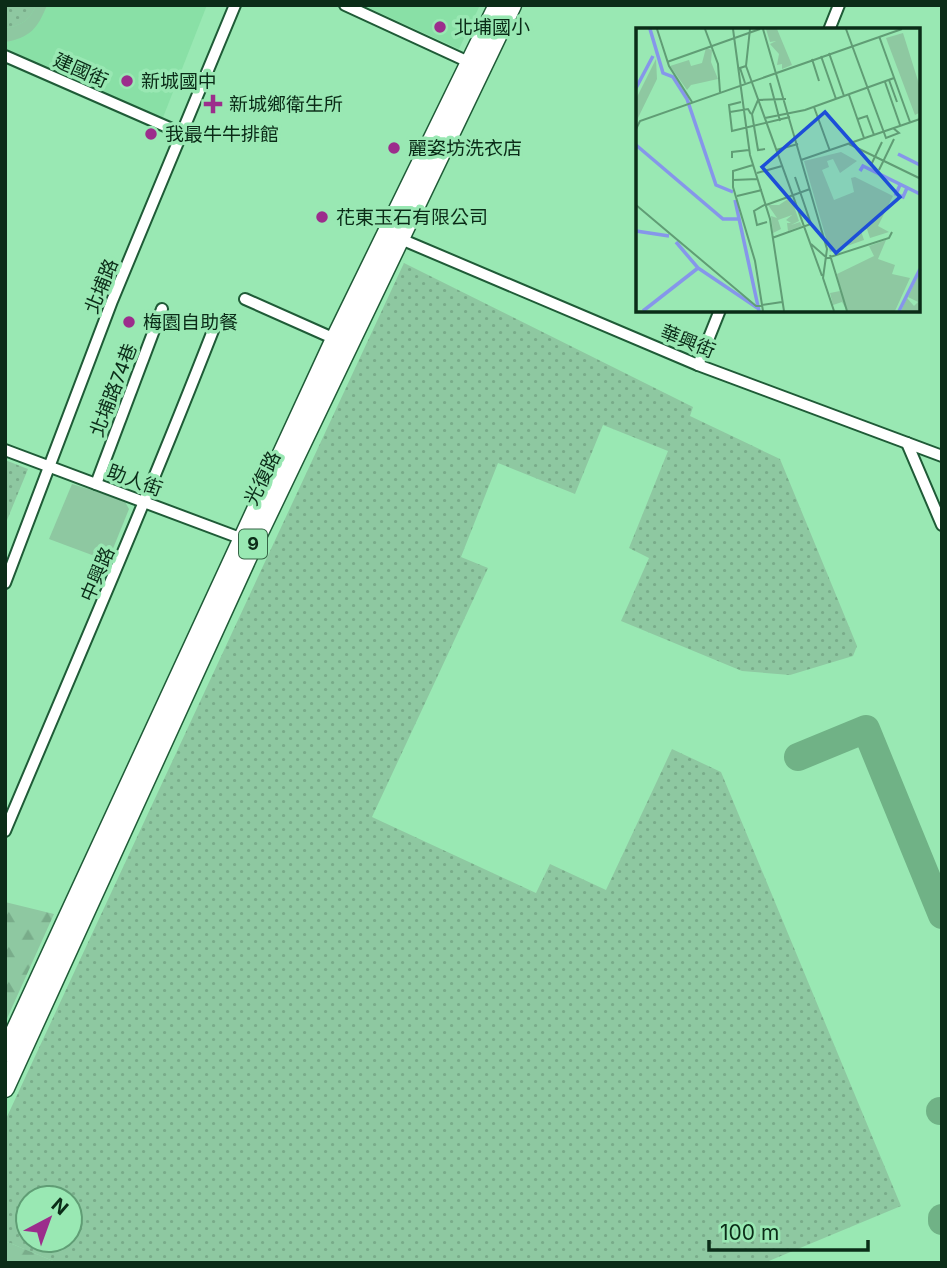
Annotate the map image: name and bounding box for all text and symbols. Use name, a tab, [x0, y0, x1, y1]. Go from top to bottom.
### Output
place label: 北埔國小	[454, 16, 530, 39]
marker: 北埔國小	[432, 19, 448, 35]
inset map	[636, 28, 919, 312]
street label: 建國街	[50, 48, 112, 93]
place label: 新城國中	[141, 70, 217, 93]
marker: 新城國中	[119, 73, 135, 89]
place label: 新城鄉衛生所	[229, 93, 343, 116]
marker: 新城鄉衛生所	[203, 94, 223, 114]
place label: 我最牛牛排館	[165, 123, 279, 146]
marker: 我最牛牛排館	[143, 126, 159, 142]
place label: 麗姿坊洗衣店	[408, 137, 522, 160]
marker: 麗姿坊洗衣店	[386, 140, 402, 156]
place label: 花東玉石有限公司	[336, 206, 488, 229]
marker: 花東玉石有限公司	[314, 209, 330, 225]
street label: 北埔路	[80, 255, 123, 317]
place label: 梅園自助餐	[143, 311, 238, 334]
marker: 梅園自助餐	[121, 314, 137, 330]
street label: 華興街	[657, 320, 719, 363]
street label: 北埔路74巷	[85, 340, 142, 440]
street label: 光復路	[240, 448, 285, 509]
street label: 助人街	[104, 460, 166, 501]
road number: 9	[239, 530, 267, 558]
street label: 中興路	[76, 543, 119, 605]
north arrow	[14, 1184, 84, 1254]
text: N	[47, 1193, 73, 1220]
scale bar	[709, 1208, 868, 1252]
text: 100 m	[720, 1220, 779, 1245]

